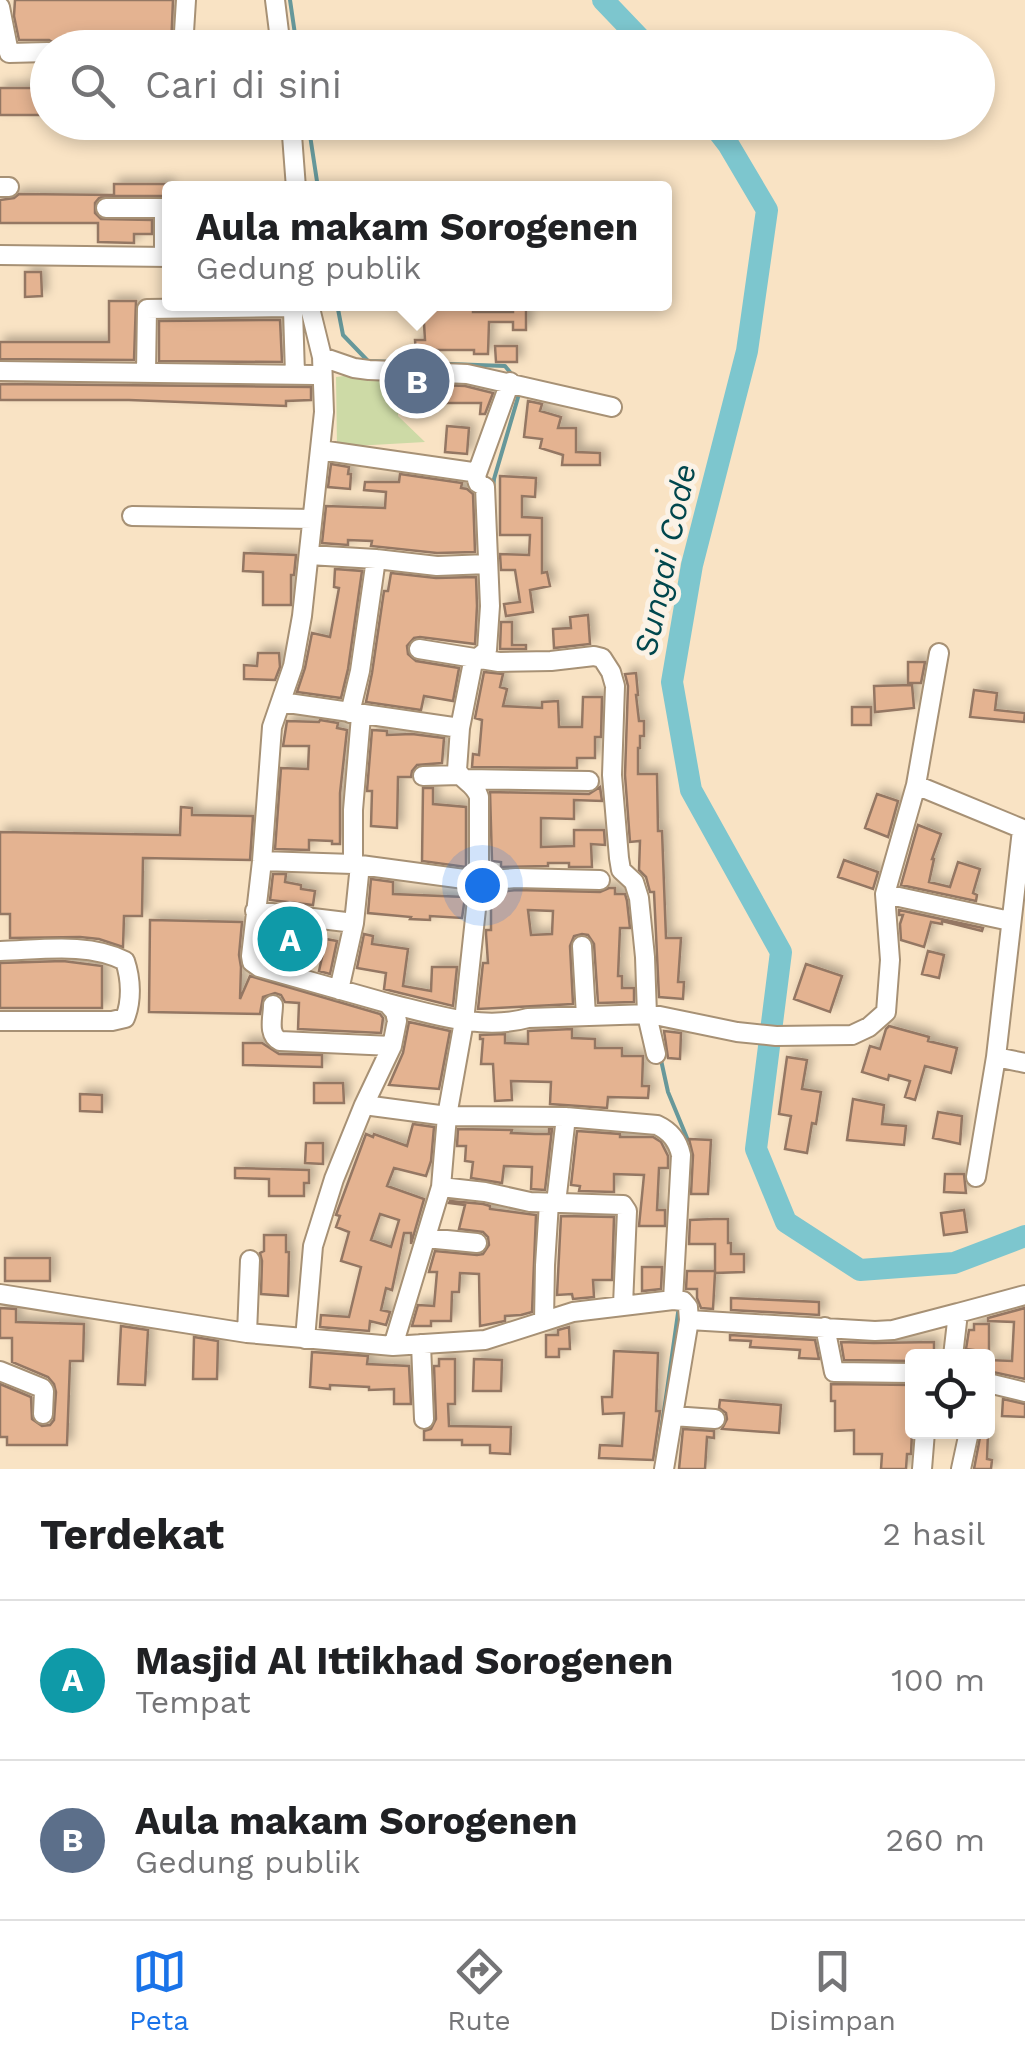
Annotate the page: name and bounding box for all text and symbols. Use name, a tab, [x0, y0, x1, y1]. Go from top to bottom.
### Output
search box	[30, 30, 995, 140]
icon: search	[65, 58, 120, 113]
text: Cari di sini	[145, 63, 342, 107]
popup	[162, 181, 672, 311]
text: Aula makam Sorogenen	[196, 205, 638, 249]
text: Gedung publik	[196, 249, 421, 287]
pin: B	[384, 344, 450, 418]
water label: Sungai Code	[626, 460, 704, 660]
your location	[457, 860, 508, 911]
pin: A	[258, 902, 322, 976]
map controls	[905, 1349, 995, 1439]
button: locate	[905, 1349, 995, 1439]
text: Terdekat	[40, 1510, 224, 1559]
text: 2 hasil	[882, 1515, 985, 1553]
text: Masjid Al Ittikhad Sorogenen	[135, 1639, 673, 1683]
text: A	[62, 1661, 83, 1699]
text: 100 m	[891, 1661, 985, 1699]
text: Tempat	[135, 1683, 251, 1721]
text: Aula makam Sorogenen	[135, 1799, 578, 1843]
text: B	[62, 1821, 83, 1859]
text: 260 m	[886, 1821, 985, 1859]
text: Gedung publik	[135, 1843, 361, 1881]
tab: Peta	[129, 1944, 189, 2037]
tab: Rute	[447, 1944, 511, 2037]
tab: Disimpan	[769, 1944, 896, 2037]

